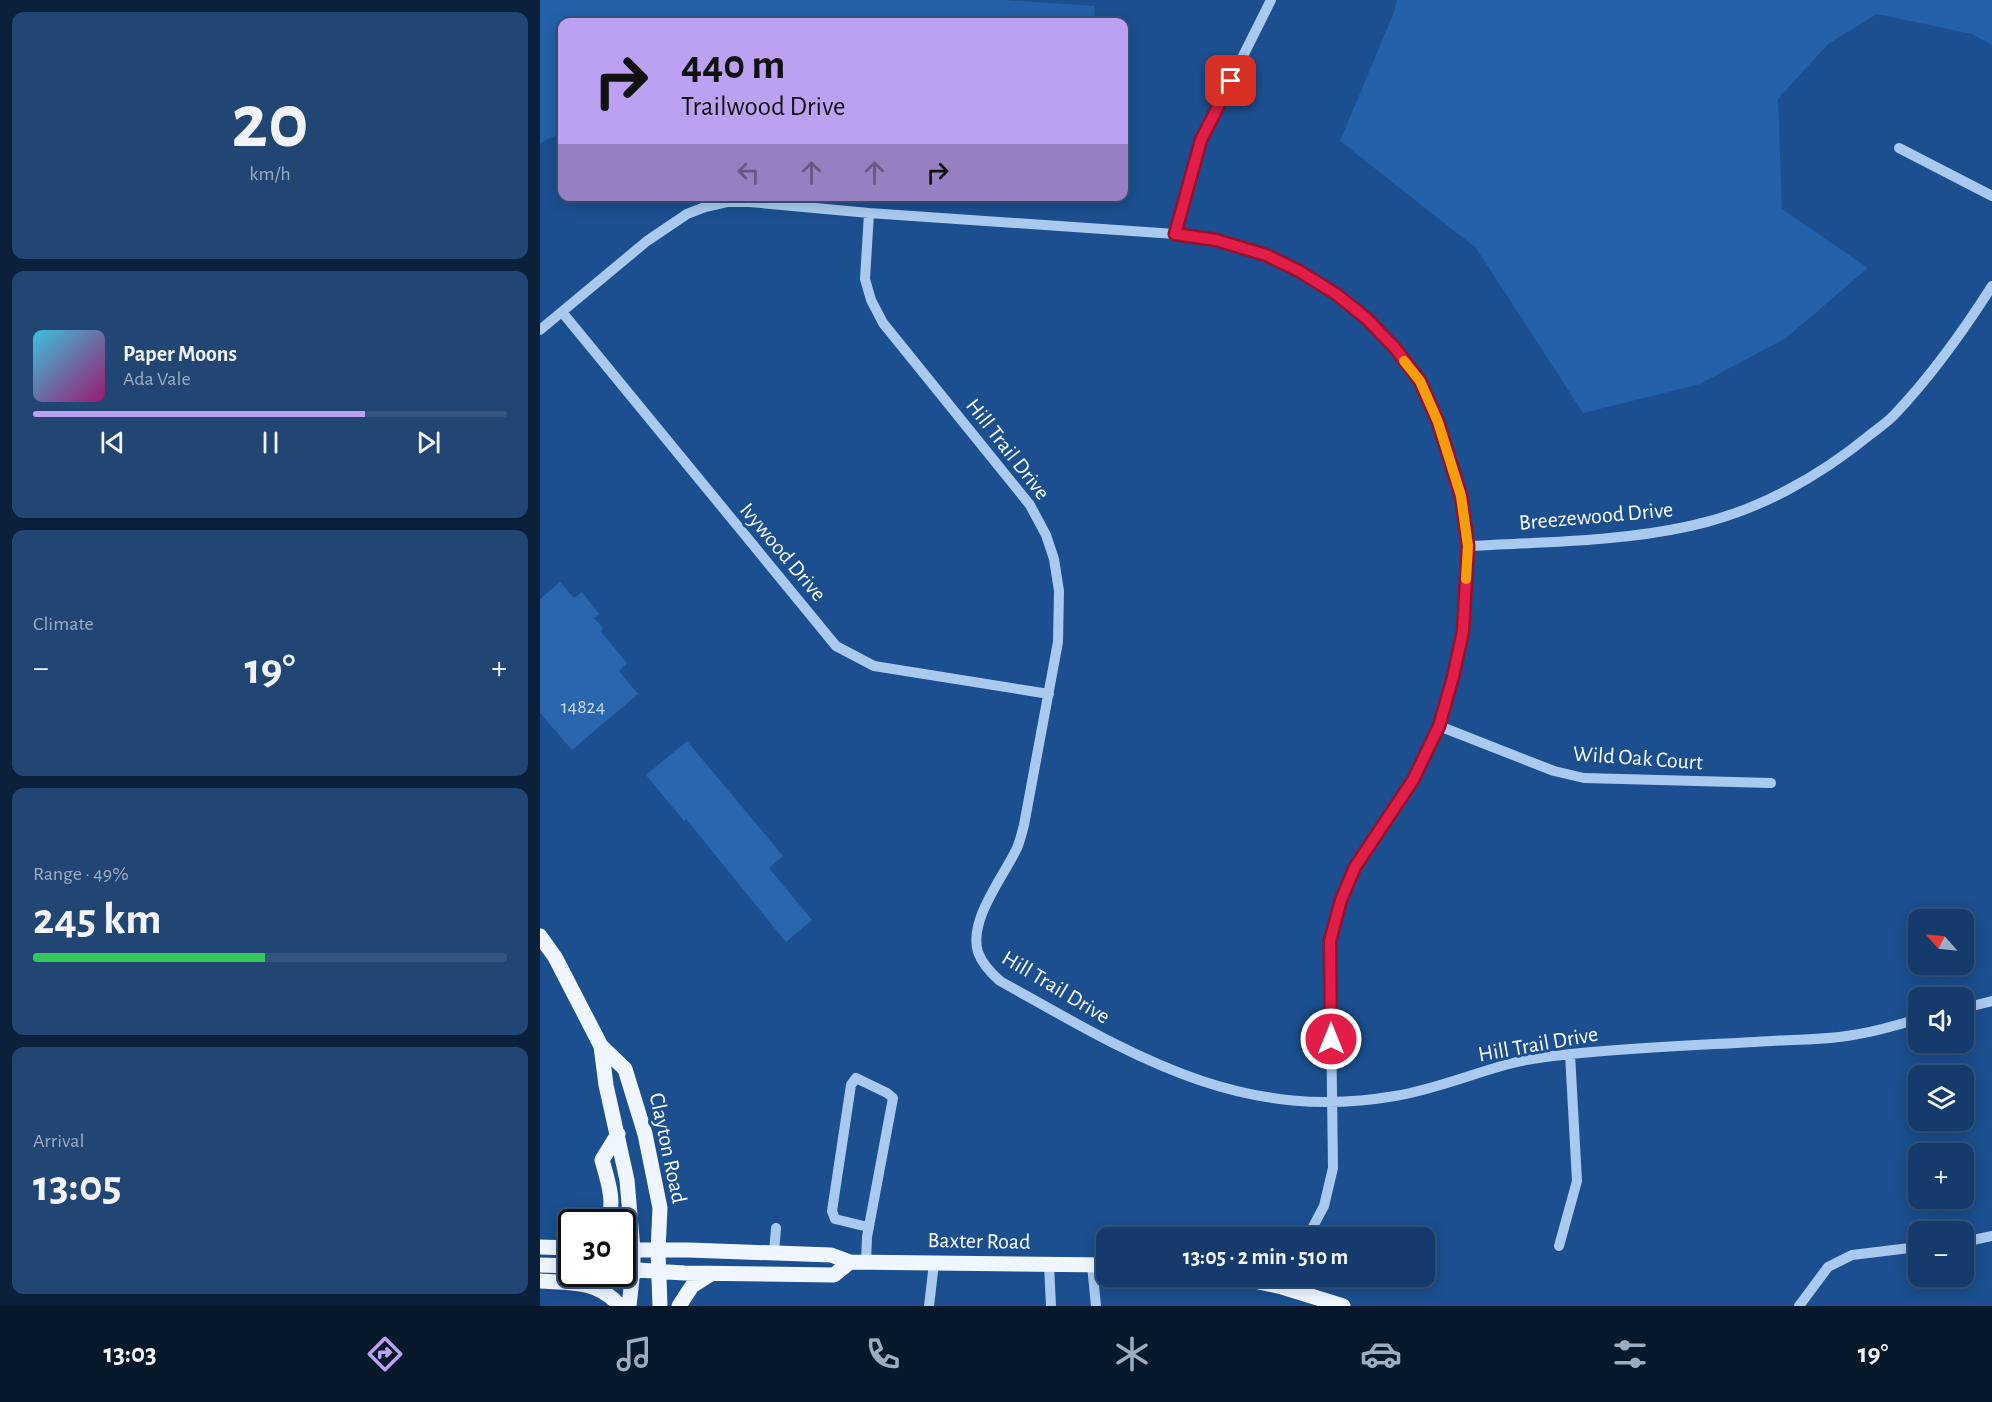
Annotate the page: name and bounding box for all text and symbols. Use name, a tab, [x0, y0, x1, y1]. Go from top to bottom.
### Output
icon: right	[582, 42, 660, 120]
text: 440 m	[681, 44, 785, 86]
pin	[1205, 55, 1256, 106]
icon: arrive	[1214, 64, 1247, 97]
text: 20	[231, 84, 309, 162]
text: Trailwood Drive	[681, 93, 846, 120]
icon: left	[732, 156, 765, 189]
icon: ahead	[795, 156, 828, 189]
icon: ahead	[858, 156, 891, 189]
icon: right	[921, 156, 954, 189]
text: km/h	[249, 164, 291, 184]
text: Paper Moons	[123, 343, 237, 365]
text: Ada Vale	[123, 369, 191, 389]
street label: Hill Trail Drive	[962, 394, 1054, 504]
icon: previous	[96, 426, 129, 459]
icon: pause	[254, 426, 287, 459]
icon: next	[412, 426, 445, 459]
street label: Breezewood Drive	[1518, 498, 1674, 534]
street label: Ivywood Drive	[736, 499, 830, 605]
text: Climate	[33, 614, 94, 634]
text: 19°	[244, 647, 296, 692]
text: −	[33, 652, 49, 685]
text: +	[491, 652, 507, 685]
house number: 14824	[561, 697, 605, 717]
street label: Wild Oak Court	[1572, 742, 1704, 774]
text: Range · 49%	[33, 864, 129, 884]
text: 245 km	[33, 897, 162, 942]
north arrow	[1908, 909, 1974, 975]
map controls	[1908, 909, 1974, 1287]
street label: Hill Trail Drive	[998, 946, 1114, 1028]
button: sound	[1908, 987, 1974, 1053]
position arrow	[1299, 1007, 1363, 1071]
street label: Hill Trail Drive	[1476, 1023, 1600, 1065]
button: layers	[1908, 1065, 1974, 1131]
street label: Clayton Road	[646, 1091, 690, 1205]
text: Arrival	[33, 1131, 84, 1151]
button: +	[1908, 1143, 1974, 1209]
text: 13:05	[33, 1164, 122, 1209]
speed limit sign: 30	[558, 1209, 636, 1287]
button: −	[1908, 1221, 1974, 1287]
street label: Baxter Road	[927, 1229, 1031, 1253]
text: 13:05 · 2 min · 510 m	[1183, 1246, 1348, 1268]
icon: directions	[364, 1333, 406, 1375]
icon: music	[613, 1333, 655, 1375]
icon: phone	[862, 1333, 904, 1375]
icon: climate	[1111, 1333, 1153, 1375]
icon: car	[1360, 1333, 1402, 1375]
icon: filters	[1609, 1333, 1651, 1375]
text: 13:03	[104, 1340, 157, 1367]
text: 19°	[1858, 1340, 1888, 1367]

